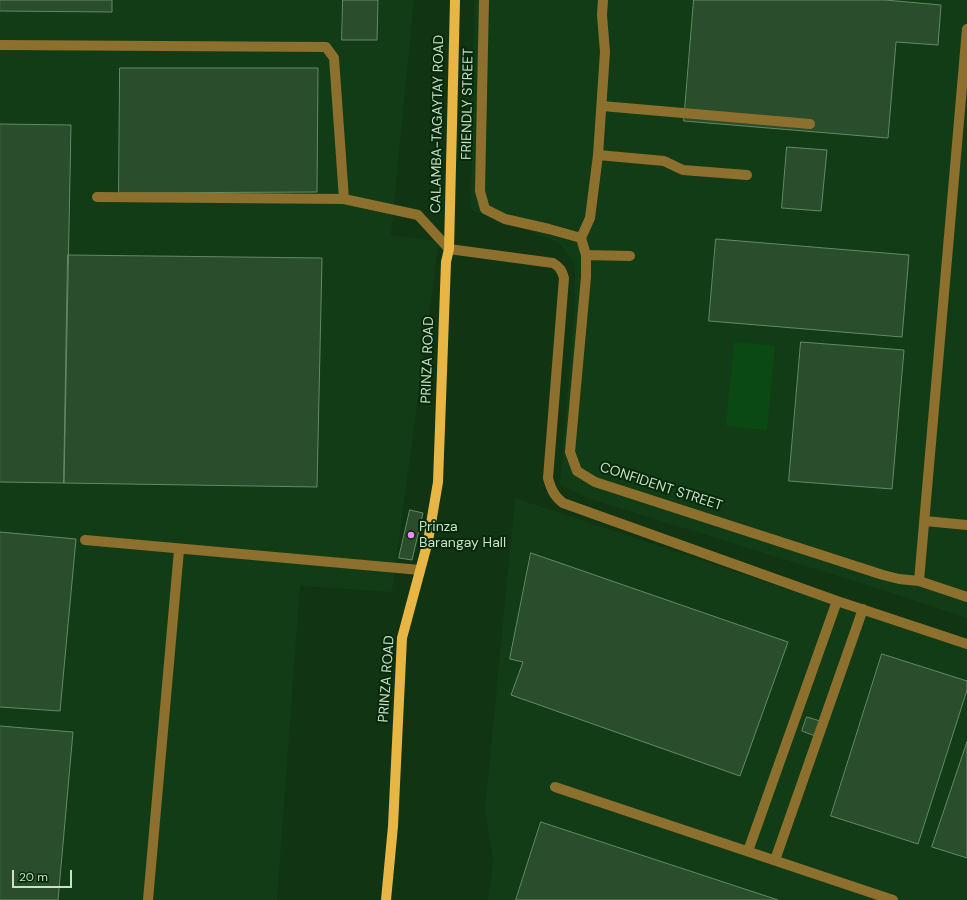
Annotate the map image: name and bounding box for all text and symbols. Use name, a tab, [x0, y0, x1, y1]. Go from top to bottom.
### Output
street label: CALAMBA-TAGAYTAY ROAD	[428, 35, 448, 213]
street label: FRIENDLY STREET	[459, 48, 477, 160]
street label: PRINZA ROAD	[418, 316, 438, 404]
street label: CONFIDENT STREET	[598, 459, 724, 515]
place label: Prinza Barangay Hall	[419, 519, 506, 552]
marker: Prinza Barangay Hall	[406, 530, 416, 540]
street label: PRINZA ROAD	[376, 635, 398, 723]
scale bar	[14, 862, 74, 888]
text: 20 m	[19, 869, 48, 885]

